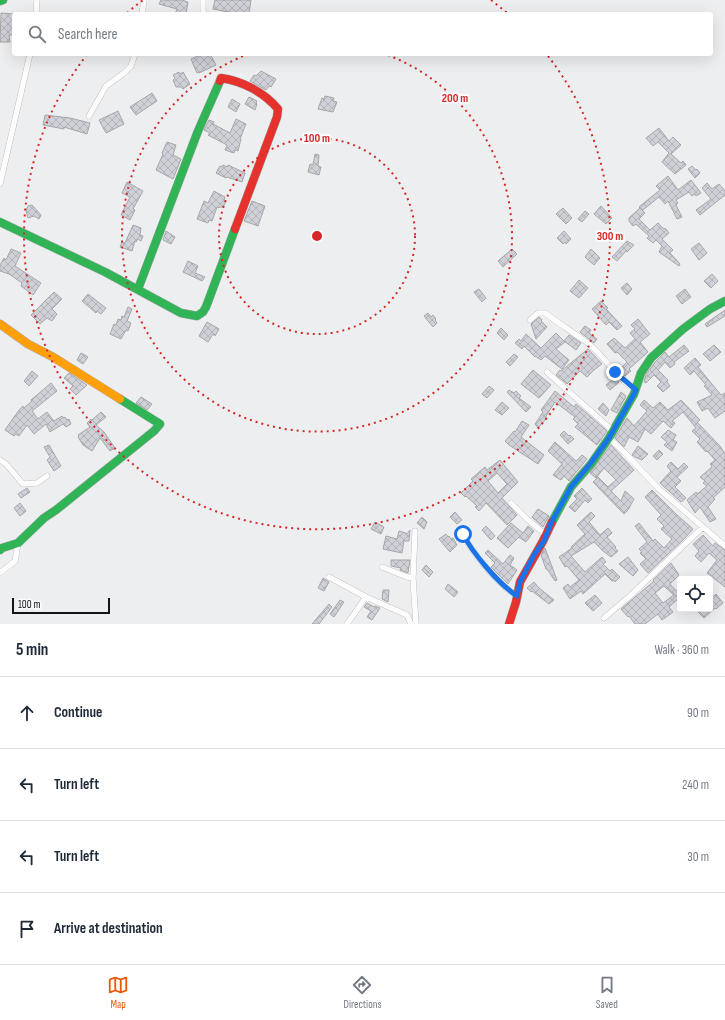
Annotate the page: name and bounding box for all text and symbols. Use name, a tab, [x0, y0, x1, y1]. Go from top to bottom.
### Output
search box	[12, 12, 713, 56]
icon: search	[26, 23, 48, 45]
text: Search here	[58, 25, 118, 44]
text: 200 m	[442, 91, 468, 106]
text: 100 m	[304, 131, 330, 146]
centre of rings	[310, 229, 324, 243]
text: 300 m	[597, 229, 623, 244]
route end	[606, 363, 624, 381]
route start	[454, 525, 472, 543]
map controls	[677, 576, 713, 612]
button: locate	[677, 576, 713, 612]
scale bar	[12, 596, 110, 615]
text: 100 m	[18, 598, 40, 611]
text: 5 min	[16, 640, 48, 660]
text: Walk · 360 m	[654, 642, 709, 658]
icon: ahead	[16, 702, 38, 724]
text: Continue	[54, 703, 103, 722]
text: 90 m	[687, 705, 709, 721]
icon: left	[16, 774, 38, 796]
text: Turn left	[54, 775, 99, 794]
text: 240 m	[682, 777, 709, 793]
icon: left	[16, 846, 38, 868]
text: Turn left	[54, 847, 99, 866]
text: 30 m	[687, 849, 709, 865]
icon: arrive	[16, 918, 38, 940]
text: Arrive at destination	[54, 919, 163, 938]
tab: Map	[107, 974, 129, 1011]
tab: Directions	[344, 974, 381, 1011]
tab: Saved	[596, 974, 618, 1011]

